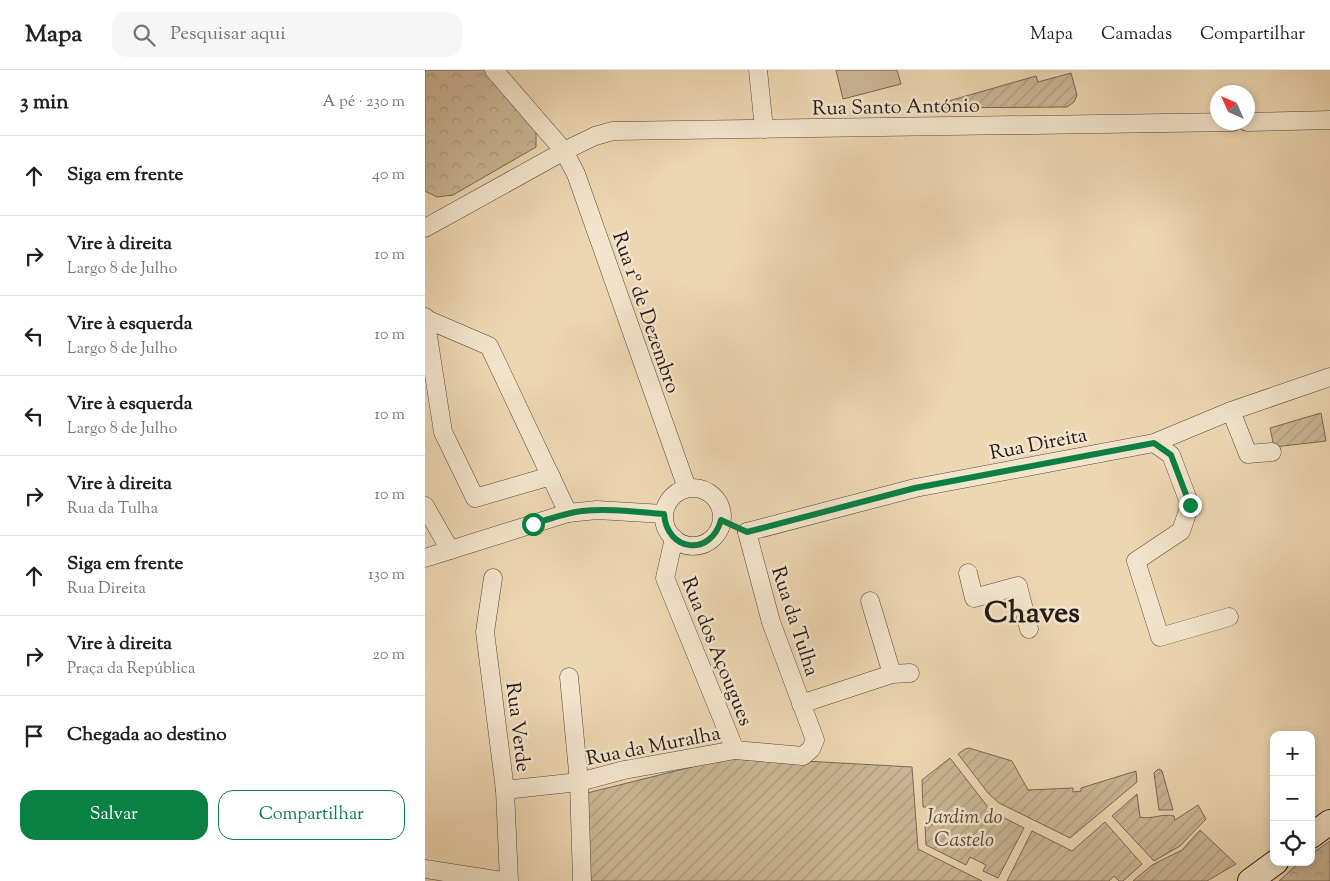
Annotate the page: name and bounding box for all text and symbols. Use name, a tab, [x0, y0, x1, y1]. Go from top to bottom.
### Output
search box	[112, 12, 462, 57]
text: Mapa	[25, 18, 82, 52]
icon: search	[130, 21, 158, 49]
text: Pesquisar aqui	[170, 21, 286, 48]
text: Mapa	[1030, 22, 1073, 48]
text: Camadas	[1101, 22, 1172, 48]
text: Compartilhar	[1200, 22, 1305, 48]
north arrow	[1210, 85, 1255, 130]
text: 3 min	[20, 88, 69, 118]
text: A pé · 230 m	[323, 91, 405, 114]
street label: Rua Santo António	[812, 93, 980, 124]
icon: ahead	[20, 162, 48, 190]
text: Siga em frente	[67, 162, 183, 189]
text: 40 m	[372, 164, 405, 187]
street label: Rua 1º de Dezembro	[603, 228, 686, 398]
text: Vire à direita	[67, 231, 172, 258]
icon: right	[20, 242, 48, 270]
text: 10 m	[375, 244, 405, 267]
text: Largo 8 de Julho	[67, 258, 177, 281]
text: Vire à esquerda	[67, 311, 193, 338]
icon: left	[20, 322, 48, 350]
text: 10 m	[375, 324, 405, 347]
text: Largo 8 de Julho	[67, 338, 177, 361]
text: Vire à esquerda	[67, 391, 193, 418]
icon: left	[20, 402, 48, 430]
text: 10 m	[375, 404, 405, 427]
text: Largo 8 de Julho	[67, 418, 177, 441]
street label: Rua Direita	[987, 422, 1090, 469]
text: Vire à direita	[67, 471, 172, 498]
icon: right	[20, 482, 48, 510]
text: 10 m	[375, 484, 405, 507]
route end	[1179, 494, 1202, 517]
text: Rua da Tulha	[67, 498, 158, 521]
route start	[522, 513, 545, 536]
text: Siga em frente	[67, 551, 183, 578]
icon: ahead	[20, 562, 48, 590]
street label: Rua da Tulha	[762, 563, 825, 680]
text: 130 m	[368, 564, 405, 587]
street label: Rua dos Açougues	[673, 573, 759, 731]
text: Rua Direita	[67, 578, 146, 601]
district label: Chaves	[984, 593, 1080, 636]
text: Vire à direita	[67, 631, 172, 658]
icon: right	[20, 642, 48, 670]
text: 20 m	[372, 644, 405, 667]
text: Praça da República	[67, 658, 195, 681]
street label: Rua Verde	[497, 681, 536, 774]
street label: Rua da Muralha	[584, 720, 723, 775]
icon: arrive	[20, 722, 48, 750]
text: Chegada ao destino	[67, 722, 227, 749]
map controls	[1270, 731, 1315, 866]
button: +	[1270, 731, 1315, 776]
button: −	[1270, 776, 1315, 821]
button: Salvar	[20, 790, 208, 840]
button: Compartilhar	[218, 790, 405, 840]
park label: Jardim do Castelo	[925, 804, 1002, 856]
button: locate	[1270, 821, 1315, 866]

